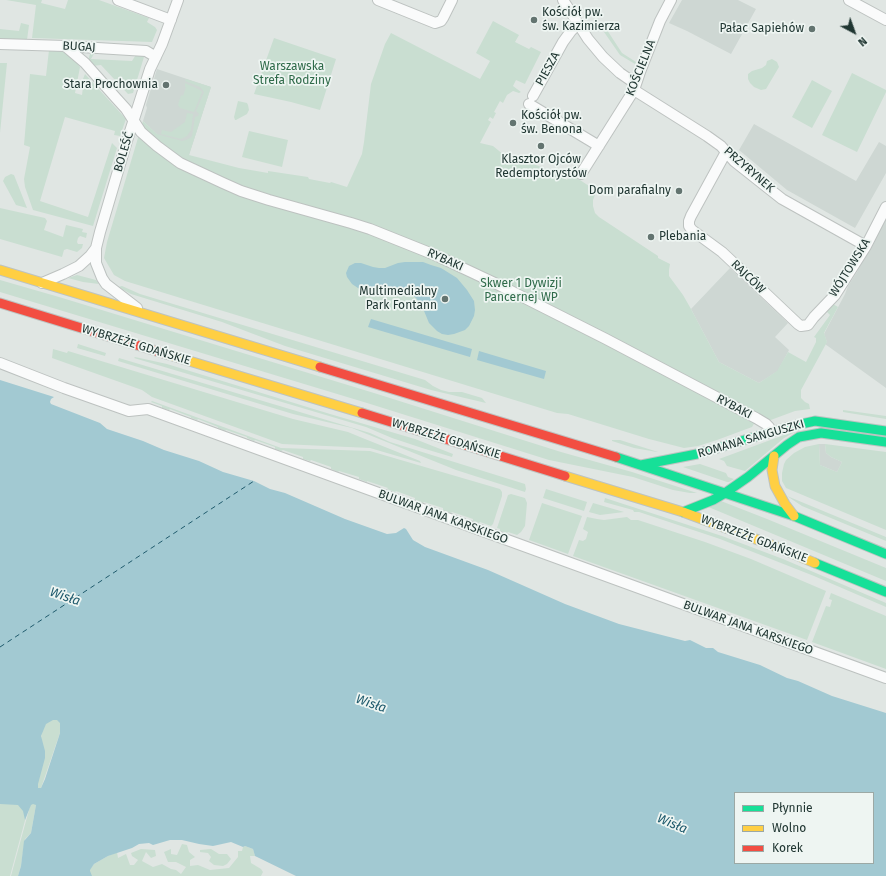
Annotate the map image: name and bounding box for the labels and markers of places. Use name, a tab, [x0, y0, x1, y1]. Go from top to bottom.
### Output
place label: Kościół pw. św. Kazimierza	[542, 6, 620, 34]
marker: Kościół pw. św. Kazimierza	[529, 15, 539, 25]
place label: Pałac Sapiehów	[719, 22, 804, 36]
marker: Pałac Sapiehów	[807, 24, 817, 34]
place label: Stara Prochownia	[63, 78, 158, 92]
marker: Stara Prochownia	[161, 80, 171, 90]
place label: Kościół pw. św. Benona	[521, 109, 582, 137]
marker: Kościół pw. św. Benona	[508, 118, 518, 128]
marker: Klasztor Ojców Redemptorystów	[536, 141, 546, 151]
place label: Klasztor Ojców Redemptorystów	[495, 153, 587, 181]
place label: Dom parafialny	[589, 184, 671, 198]
marker: Dom parafialny	[674, 186, 684, 196]
place label: Plebania	[659, 230, 706, 244]
marker: Plebania	[646, 232, 656, 242]
place label: Multimedialny Park Fontann	[359, 285, 437, 313]
marker: Multimedialny Park Fontann	[440, 294, 450, 304]

